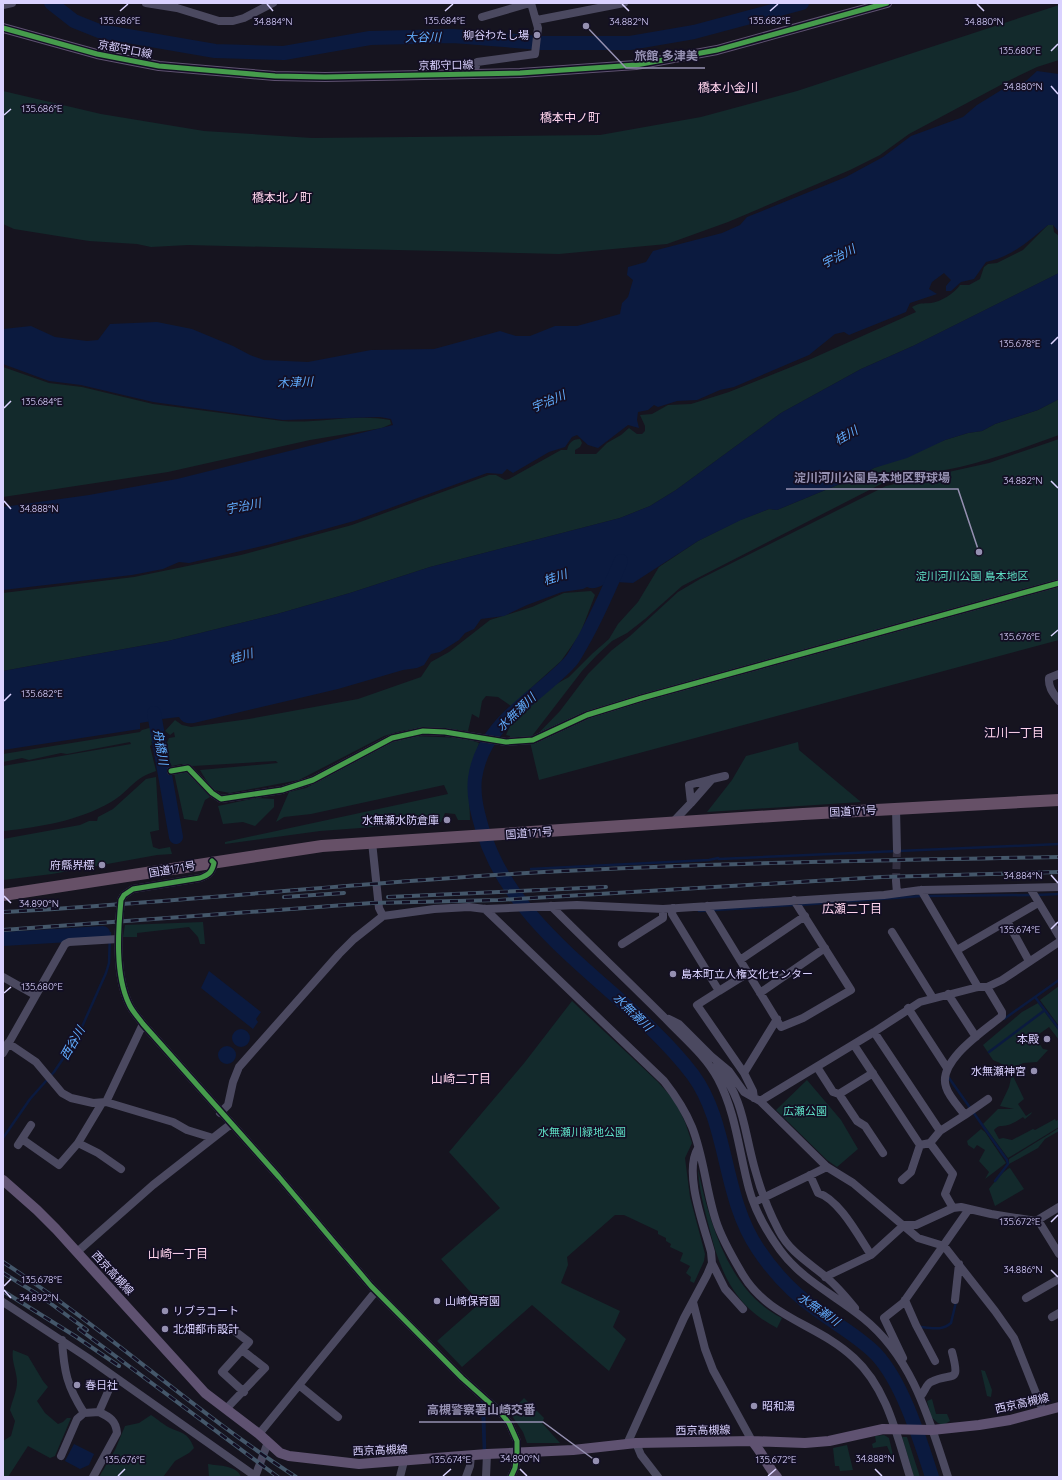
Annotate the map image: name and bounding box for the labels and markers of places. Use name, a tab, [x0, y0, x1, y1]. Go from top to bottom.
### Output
place label: 柳谷わたし場	[463, 28, 529, 42]
marker: 柳谷わたし場	[532, 30, 542, 40]
callout: 旅館 多津美	[626, 44, 705, 68]
callout: 淀川河川公園島本地区野球場	[786, 465, 958, 489]
place label: 水無瀬水防倉庫	[362, 813, 439, 827]
marker: 水無瀬水防倉庫	[442, 815, 452, 825]
place label: 府縣界標	[50, 858, 94, 872]
marker: 府縣界標	[97, 860, 107, 870]
place label: 島本町立人権文化センター	[681, 967, 813, 981]
marker: 島本町立人権文化センター	[668, 969, 678, 979]
place label: 本殿	[1017, 1032, 1039, 1046]
marker: 本殿	[1042, 1034, 1052, 1044]
place label: 水無瀬神宮	[971, 1064, 1026, 1078]
marker: 水無瀬神宮	[1029, 1066, 1039, 1076]
place label: 山崎保育園	[445, 1294, 500, 1308]
marker: 山崎保育園	[432, 1296, 442, 1306]
place label: リブラコート	[173, 1304, 239, 1318]
marker: リブラコート	[160, 1306, 170, 1316]
place label: 北畑都市設計	[173, 1322, 239, 1336]
marker: 北畑都市設計	[160, 1324, 170, 1334]
place label: 春日社	[85, 1378, 118, 1392]
marker: 春日社	[72, 1380, 82, 1390]
callout: 高槻警察署山崎交番	[419, 1398, 543, 1422]
place label: 昭和湯	[762, 1399, 795, 1413]
marker: 昭和湯	[749, 1401, 759, 1411]

